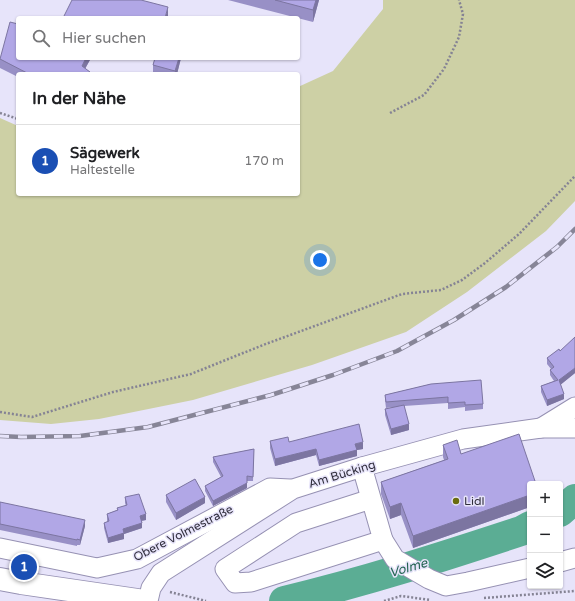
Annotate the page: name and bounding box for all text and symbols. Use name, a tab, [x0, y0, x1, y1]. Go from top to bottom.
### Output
search box	[16, 16, 300, 60]
icon: search	[30, 27, 52, 49]
text: Hier suchen	[62, 29, 146, 47]
text: In der Nähe	[32, 88, 126, 109]
text: Sägewerk	[70, 144, 140, 162]
text: 1	[41, 153, 49, 169]
text: 170 m	[244, 153, 284, 169]
text: Haltestelle	[70, 162, 135, 178]
your location	[310, 250, 330, 270]
street label: Am Bücking	[307, 457, 377, 491]
map controls	[527, 481, 563, 589]
button: +	[527, 481, 563, 517]
place label: Lidl	[464, 494, 484, 508]
marker: Lidl	[451, 496, 461, 506]
street label: Obere Volmestraße	[131, 502, 235, 564]
button: −	[527, 517, 563, 553]
pin: 1	[11, 552, 37, 582]
button: layers	[527, 553, 563, 589]
water label: Volme	[387, 555, 430, 581]

